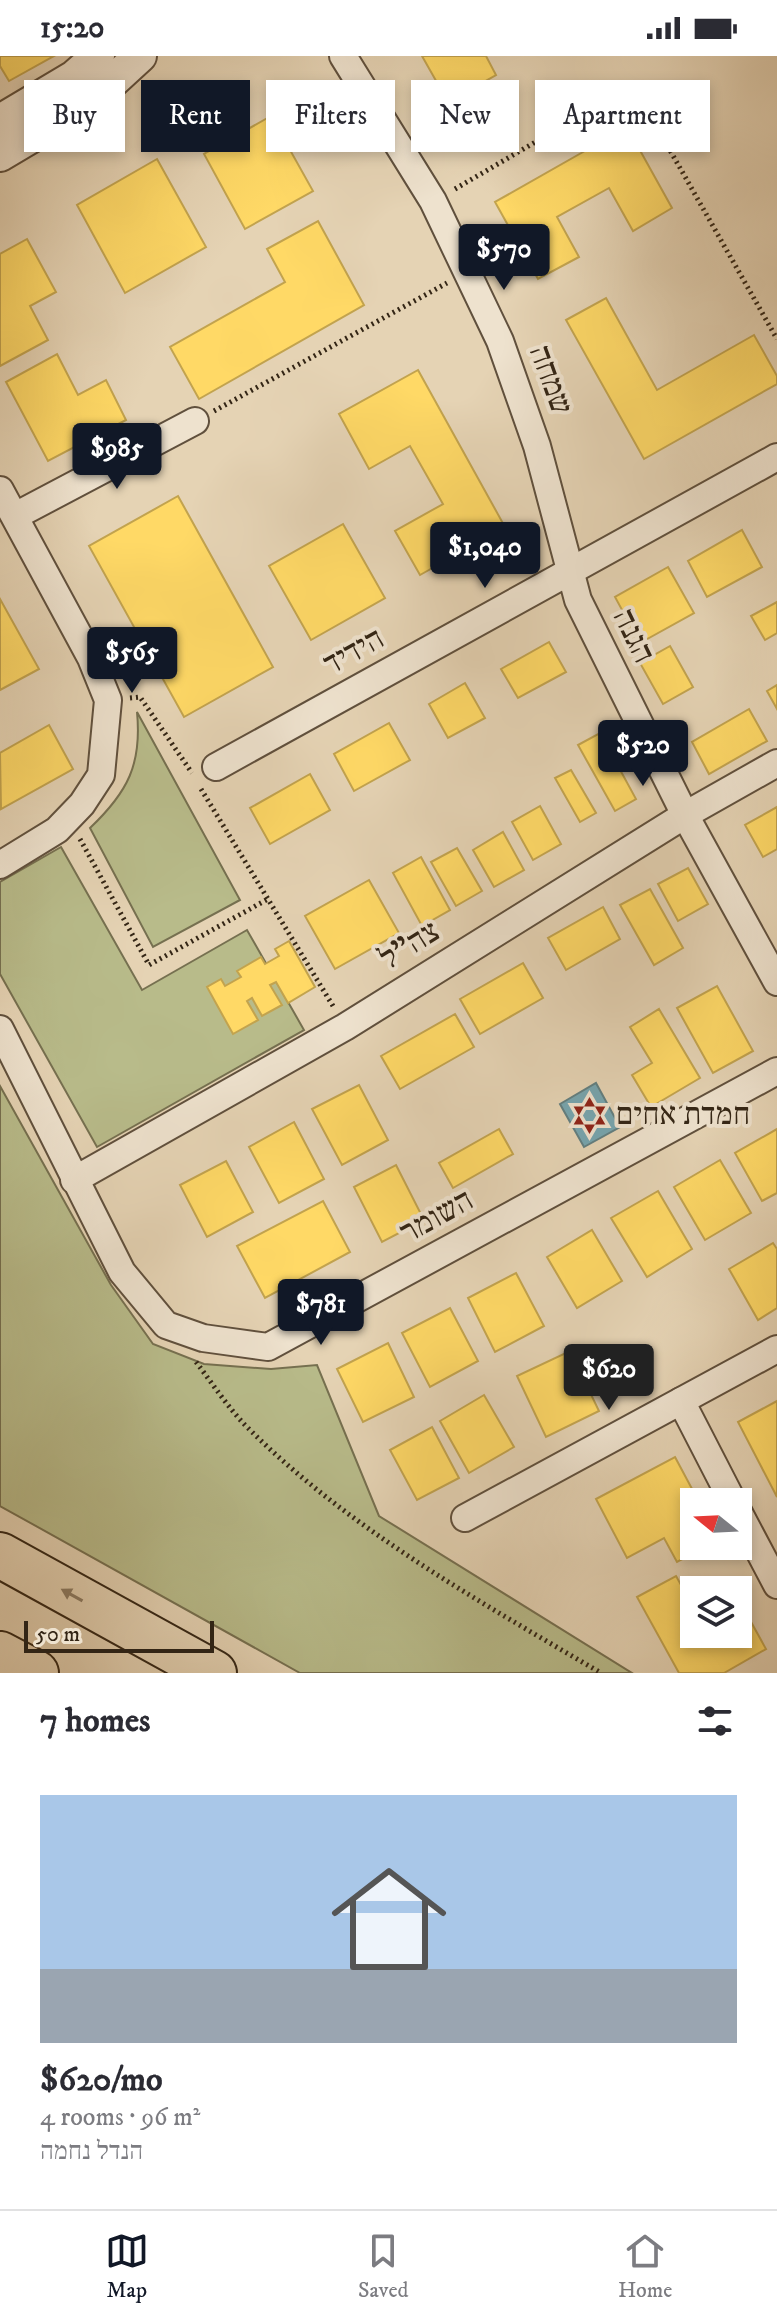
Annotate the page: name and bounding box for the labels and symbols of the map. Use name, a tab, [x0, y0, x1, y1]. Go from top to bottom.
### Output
pin: $570	[457, 224, 551, 292]
street label: שמחה	[519, 340, 581, 420]
pin: $985	[70, 423, 164, 491]
pin: $1,040	[420, 522, 550, 590]
street label: הגנה	[603, 602, 663, 670]
street label: הידיד	[317, 619, 391, 685]
pin: $565	[85, 627, 179, 695]
pin: $520	[596, 720, 690, 788]
street label: צה"ל	[372, 912, 448, 980]
place label: חמדת אחים	[616, 1095, 750, 1135]
synagogue icon: חמדת אחים	[571, 1096, 609, 1134]
street label: השומר	[393, 1181, 481, 1253]
pin: $781	[274, 1279, 368, 1347]
pin: $620	[562, 1344, 656, 1412]
north arrow	[680, 1488, 752, 1560]
one-way arrow	[61, 1588, 83, 1602]
scale bar	[24, 1617, 214, 1653]

